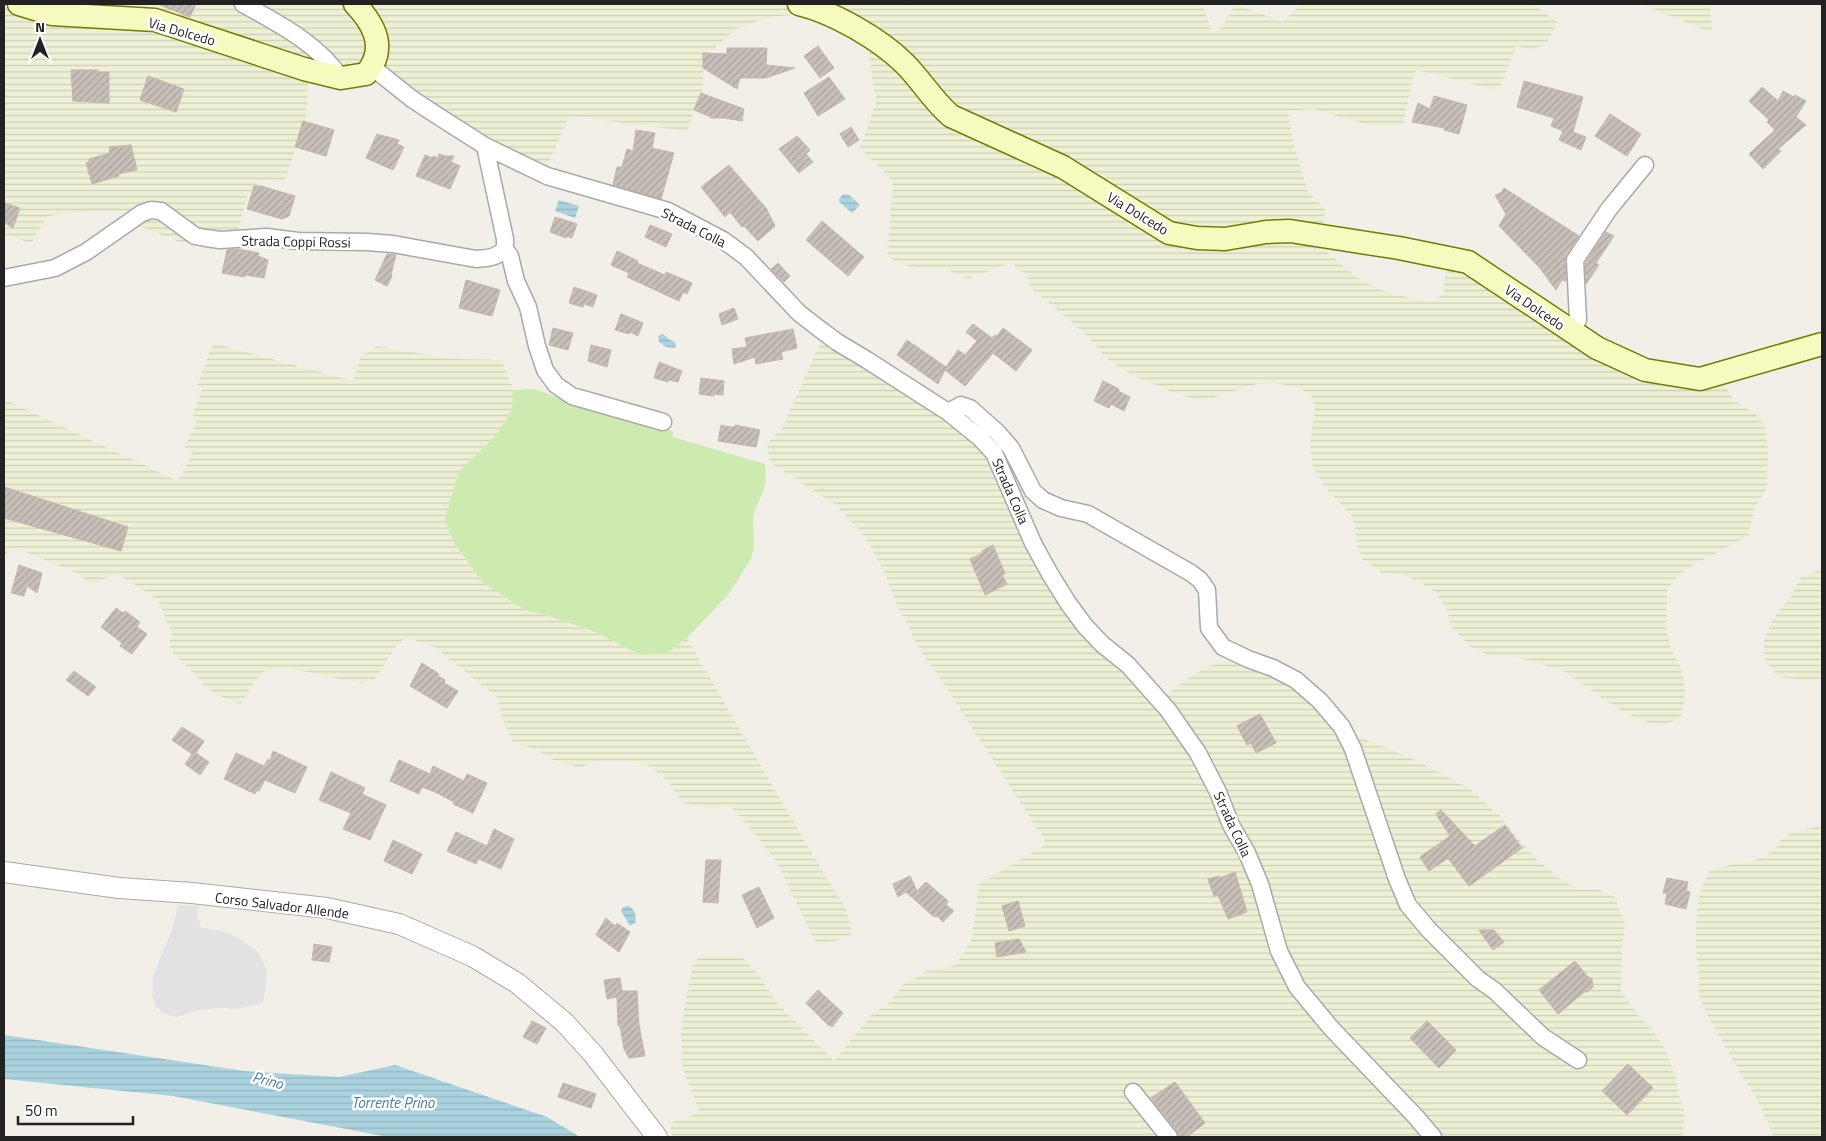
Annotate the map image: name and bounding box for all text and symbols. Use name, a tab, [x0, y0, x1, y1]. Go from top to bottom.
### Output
street label: Via Dolcedo	[146, 11, 218, 51]
north arrow	[15, 15, 65, 65]
text: N	[35, 16, 45, 37]
street label: Via Dolcedo	[1103, 186, 1173, 240]
street label: Strada Colla	[658, 202, 730, 252]
street label: Strada Coppi Rossi	[241, 230, 351, 252]
street label: Via Dolcedo	[1501, 279, 1569, 335]
street label: Strada Colla	[987, 455, 1035, 527]
street label: Strada Colla	[1209, 788, 1257, 860]
street label: Corso Salvador Allende	[214, 886, 350, 924]
water label: Prino	[250, 1065, 286, 1095]
water label: Torrente Prino	[352, 1091, 435, 1114]
scale bar	[18, 1094, 132, 1126]
text: 50 m	[25, 1099, 58, 1122]

